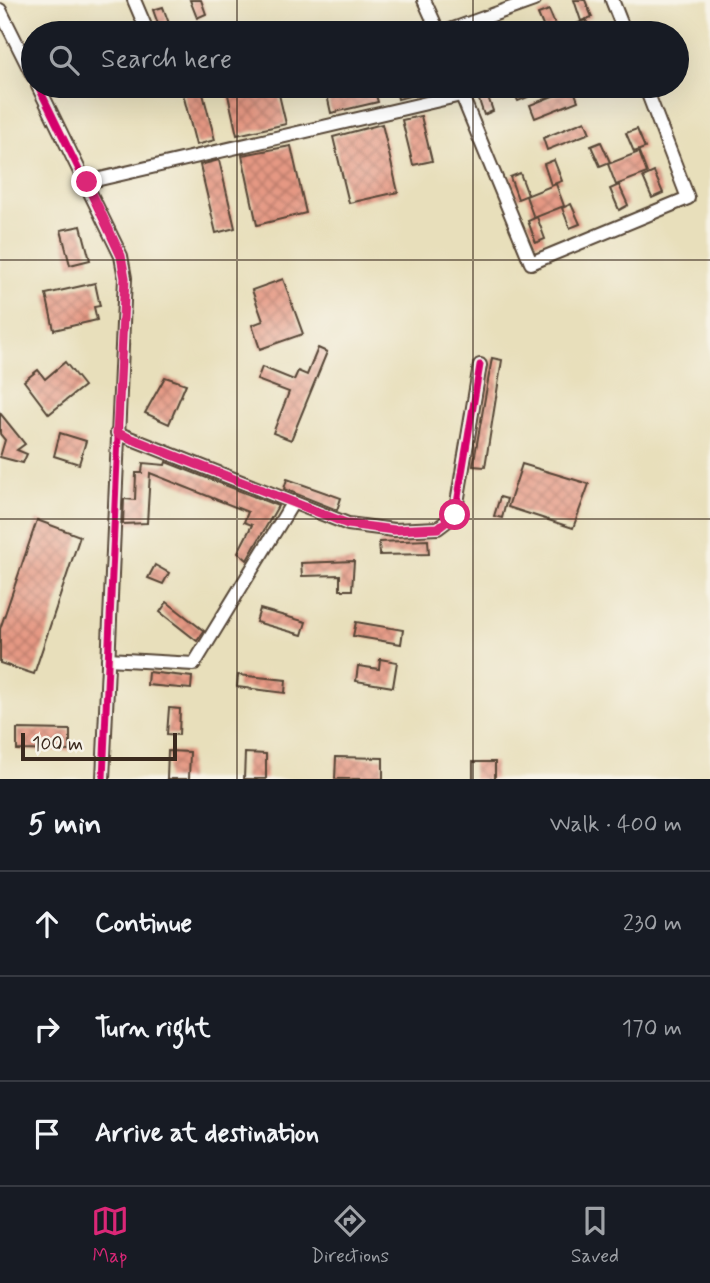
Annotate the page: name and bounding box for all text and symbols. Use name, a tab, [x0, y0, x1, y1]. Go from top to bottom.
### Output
search box	[21, 21, 689, 98]
icon: search	[45, 41, 83, 79]
text: Search here	[101, 43, 232, 77]
route end	[71, 166, 102, 197]
route start	[439, 499, 470, 530]
scale bar	[21, 730, 177, 762]
text: 100 m	[32, 732, 83, 757]
text: 5 min	[28, 805, 102, 844]
text: Walk · 400 m	[550, 810, 682, 840]
icon: ahead	[28, 905, 66, 943]
text: Continue	[95, 907, 192, 941]
text: 230 m	[623, 909, 682, 939]
icon: right	[28, 1010, 66, 1048]
text: Turn right	[95, 1012, 211, 1046]
text: 170 m	[622, 1014, 682, 1044]
icon: arrive	[28, 1115, 66, 1153]
text: Arrive at destination	[95, 1117, 319, 1151]
tab: Map	[91, 1202, 129, 1269]
tab: Directions	[311, 1202, 389, 1269]
tab: Saved	[571, 1202, 619, 1269]

